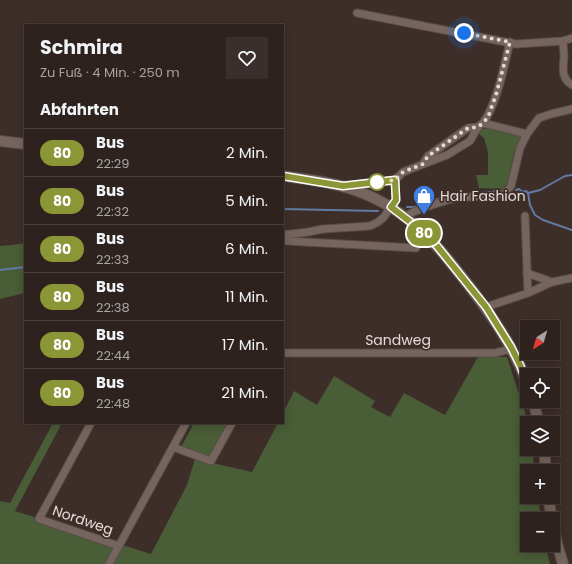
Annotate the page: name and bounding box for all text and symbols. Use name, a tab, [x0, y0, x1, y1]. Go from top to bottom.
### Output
your location	[454, 23, 474, 43]
text: Schmira	[40, 34, 123, 61]
button: heart	[226, 37, 268, 79]
text: Zu Fuß · 4 Min. · 250 m	[40, 63, 180, 82]
text: Abfahrten	[40, 99, 119, 120]
text: Bus	[96, 132, 124, 153]
text: 2 Min.	[226, 142, 268, 163]
text: 80	[53, 143, 71, 163]
text: 22:29	[96, 154, 129, 173]
unlabelled marker	[368, 173, 386, 191]
text: Bus	[96, 180, 124, 201]
shop icon: Hair Fashion	[411, 183, 437, 216]
place label: Hair Fashion	[440, 186, 526, 206]
text: 5 Min.	[225, 190, 268, 211]
text: 80	[53, 191, 71, 211]
text: 22:32	[96, 202, 129, 221]
line badge: 80	[406, 220, 442, 246]
text: 80	[415, 223, 433, 243]
text: Bus	[96, 228, 124, 249]
text: 6 Min.	[225, 238, 268, 259]
text: 80	[53, 239, 71, 259]
text: 22:33	[96, 250, 129, 269]
text: Bus	[96, 276, 124, 297]
text: 11 Min.	[225, 286, 268, 307]
text: 80	[53, 287, 71, 307]
text: 22:38	[96, 298, 130, 317]
north arrow	[520, 320, 560, 360]
map controls	[520, 320, 560, 552]
text: Bus	[96, 324, 124, 345]
street label: Sandweg	[365, 330, 431, 350]
text: 17 Min.	[222, 334, 268, 355]
text: 80	[53, 335, 71, 355]
text: 22:44	[96, 346, 130, 365]
button: locate	[520, 368, 560, 408]
text: Bus	[96, 372, 124, 393]
text: 21 Min.	[221, 382, 268, 403]
text: 80	[53, 383, 71, 403]
text: 22:48	[96, 394, 130, 413]
button: layers	[520, 416, 560, 456]
button: +	[520, 464, 560, 504]
street label: Nordweg	[50, 500, 116, 540]
button: −	[520, 512, 560, 552]

